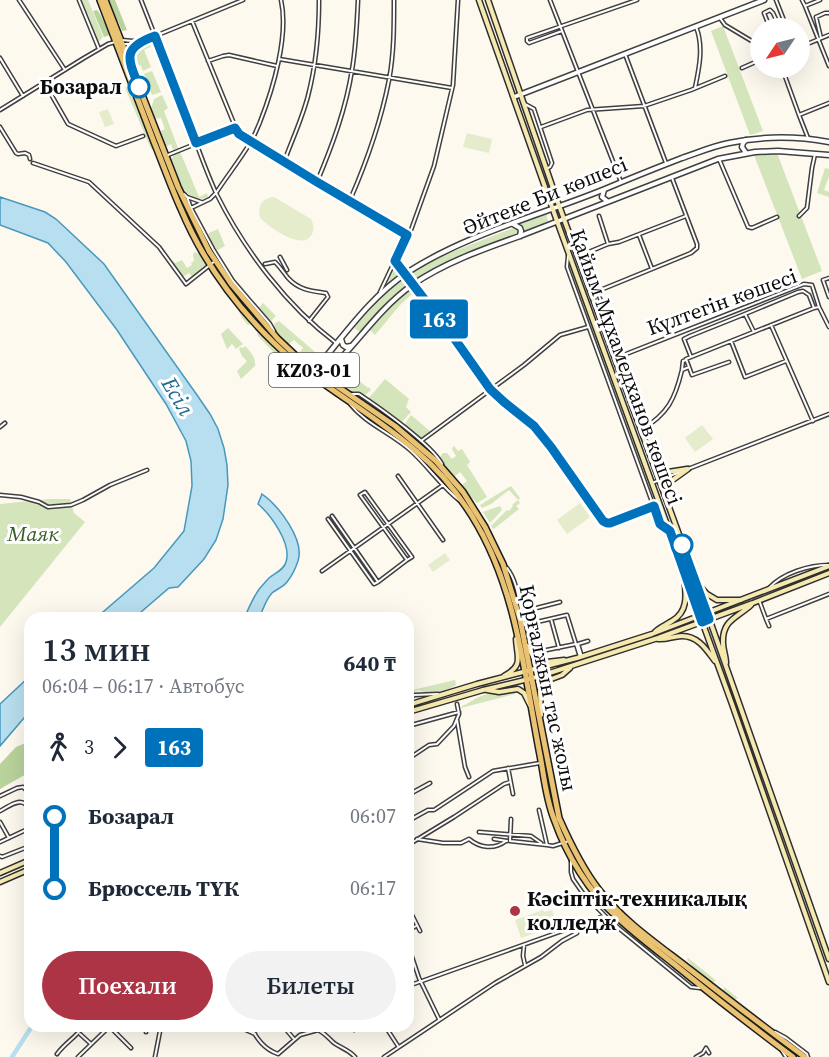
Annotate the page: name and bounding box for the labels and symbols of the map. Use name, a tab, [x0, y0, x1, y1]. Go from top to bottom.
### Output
north arrow	[750, 18, 810, 78]
place label: Бозарал	[40, 72, 122, 101]
marker: Бозарал	[128, 76, 150, 98]
street label: Әйтеке Би көшесі	[458, 149, 631, 242]
street label: Қайым Мұхамедханов көшесі	[563, 225, 690, 509]
street label: Күлтегін көшесі	[643, 261, 801, 342]
line badge: 163	[404, 300, 474, 338]
road number: KZ03-01	[269, 353, 359, 387]
water label: Есіл	[154, 370, 201, 421]
park label: Маяк	[7, 519, 59, 548]
unlabelled marker	[671, 534, 693, 556]
street label: Қорғалжын тас жолы	[512, 582, 585, 794]
place label: Кәсіптік-техникалық колледж	[527, 884, 747, 937]
marker: Кәсіптік-техникалық колледж	[508, 904, 522, 918]

